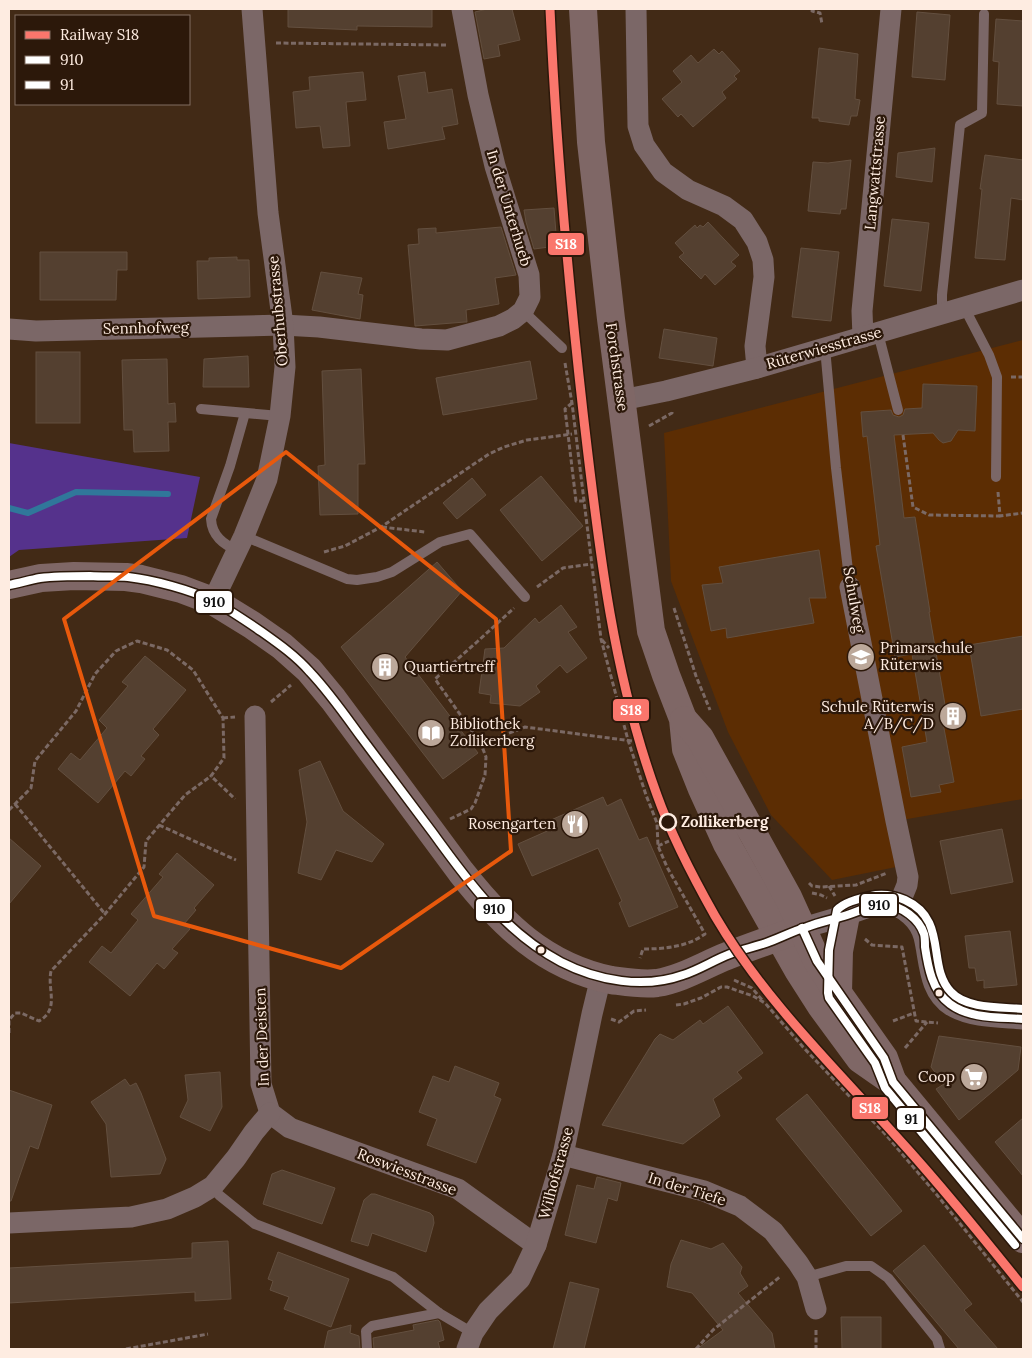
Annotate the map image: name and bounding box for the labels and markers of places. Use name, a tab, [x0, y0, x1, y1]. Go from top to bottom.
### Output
place label: Primarschule Rüterwis	[880, 638, 973, 674]
school or university icon: Primarschule Rüterwis	[846, 642, 876, 672]
building icon: Quartiertreff	[370, 652, 400, 682]
place label: Quartiertreff	[404, 657, 496, 676]
place label: Schule Rüterwis A/B/C/D	[821, 697, 934, 734]
building icon: Schule Rüterwis A/B/C/D	[938, 701, 968, 731]
place label: Bibliothek Zollikerberg	[450, 714, 535, 750]
library icon: Bibliothek Zollikerberg	[416, 718, 446, 748]
restaurant icon: Rosengarten	[560, 809, 590, 839]
place label: Zollikerberg	[681, 812, 769, 831]
marker: Zollikerberg	[659, 813, 677, 831]
place label: Rosengarten	[468, 814, 556, 833]
unlabelled marker	[536, 945, 546, 955]
unlabelled marker	[934, 988, 944, 998]
supermarket icon: Coop	[959, 1062, 989, 1092]
place label: Coop	[918, 1067, 955, 1086]

